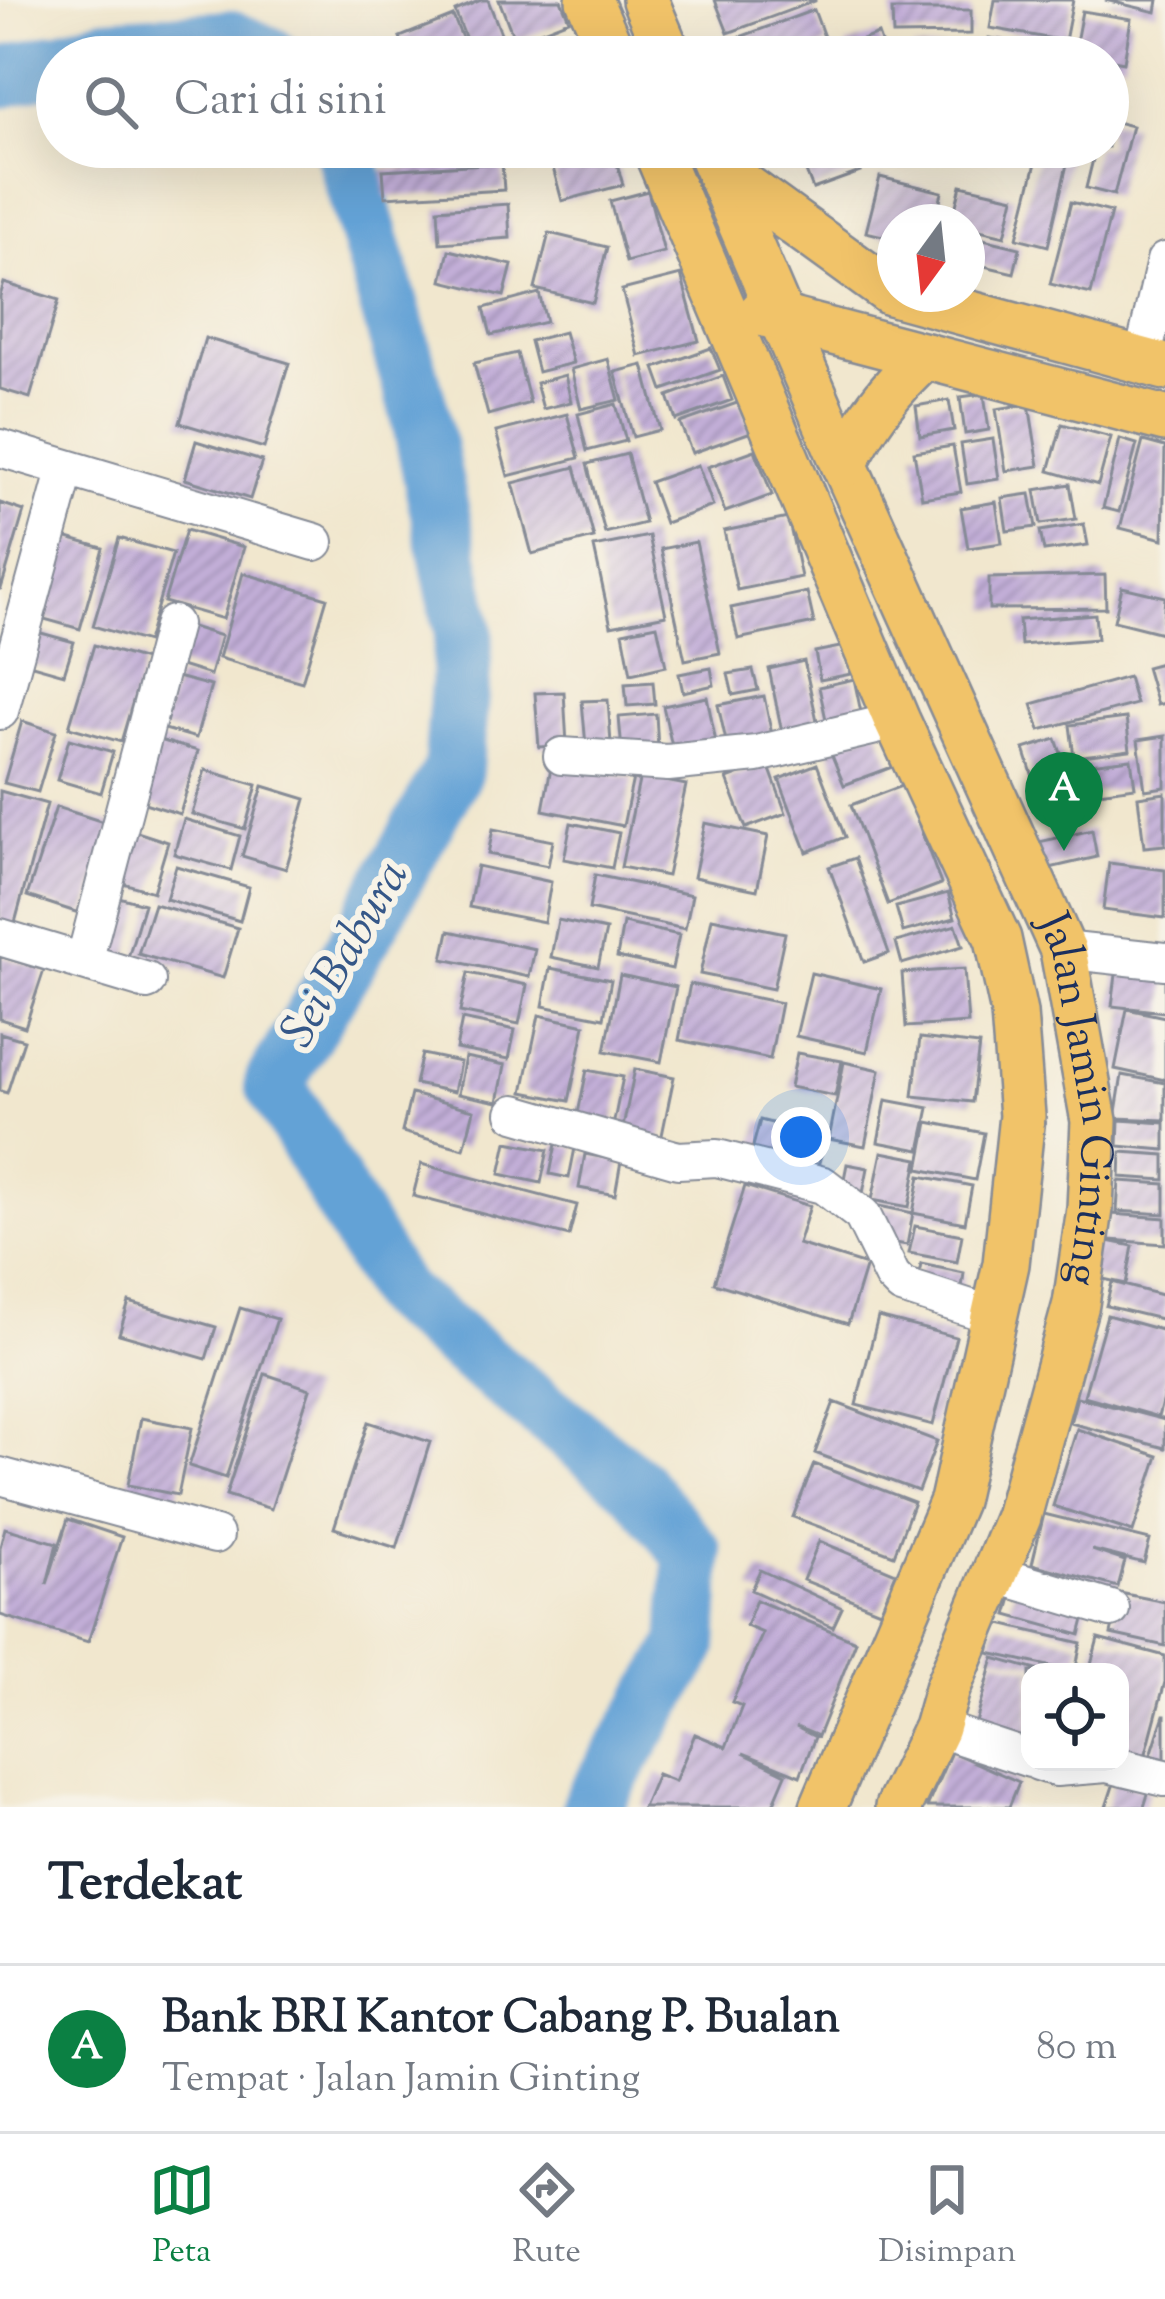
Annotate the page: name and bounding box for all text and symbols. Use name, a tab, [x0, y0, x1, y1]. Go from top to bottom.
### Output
search box	[36, 36, 1129, 168]
icon: search	[78, 69, 144, 135]
text: Cari di sini	[174, 70, 387, 135]
north arrow	[877, 204, 985, 312]
pin: A	[1025, 752, 1103, 851]
water label: Sei Babura	[266, 849, 428, 1061]
street label: Jalan Jamin Ginting	[1017, 900, 1127, 1290]
your location	[771, 1107, 831, 1167]
map controls	[1021, 1663, 1129, 1771]
button: locate	[1021, 1663, 1129, 1771]
text: Terdekat	[48, 1849, 242, 1922]
text: Bank BRI Kantor Cabang P. Bualan	[162, 1988, 840, 2053]
text: A	[71, 2021, 103, 2077]
text: 80 m	[1036, 2021, 1117, 2077]
text: Tempat · Jalan Jamin Ginting	[162, 2053, 640, 2109]
tab: Peta	[149, 2157, 215, 2277]
tab: Rute	[512, 2157, 581, 2277]
tab: Disimpan	[878, 2157, 1016, 2277]

